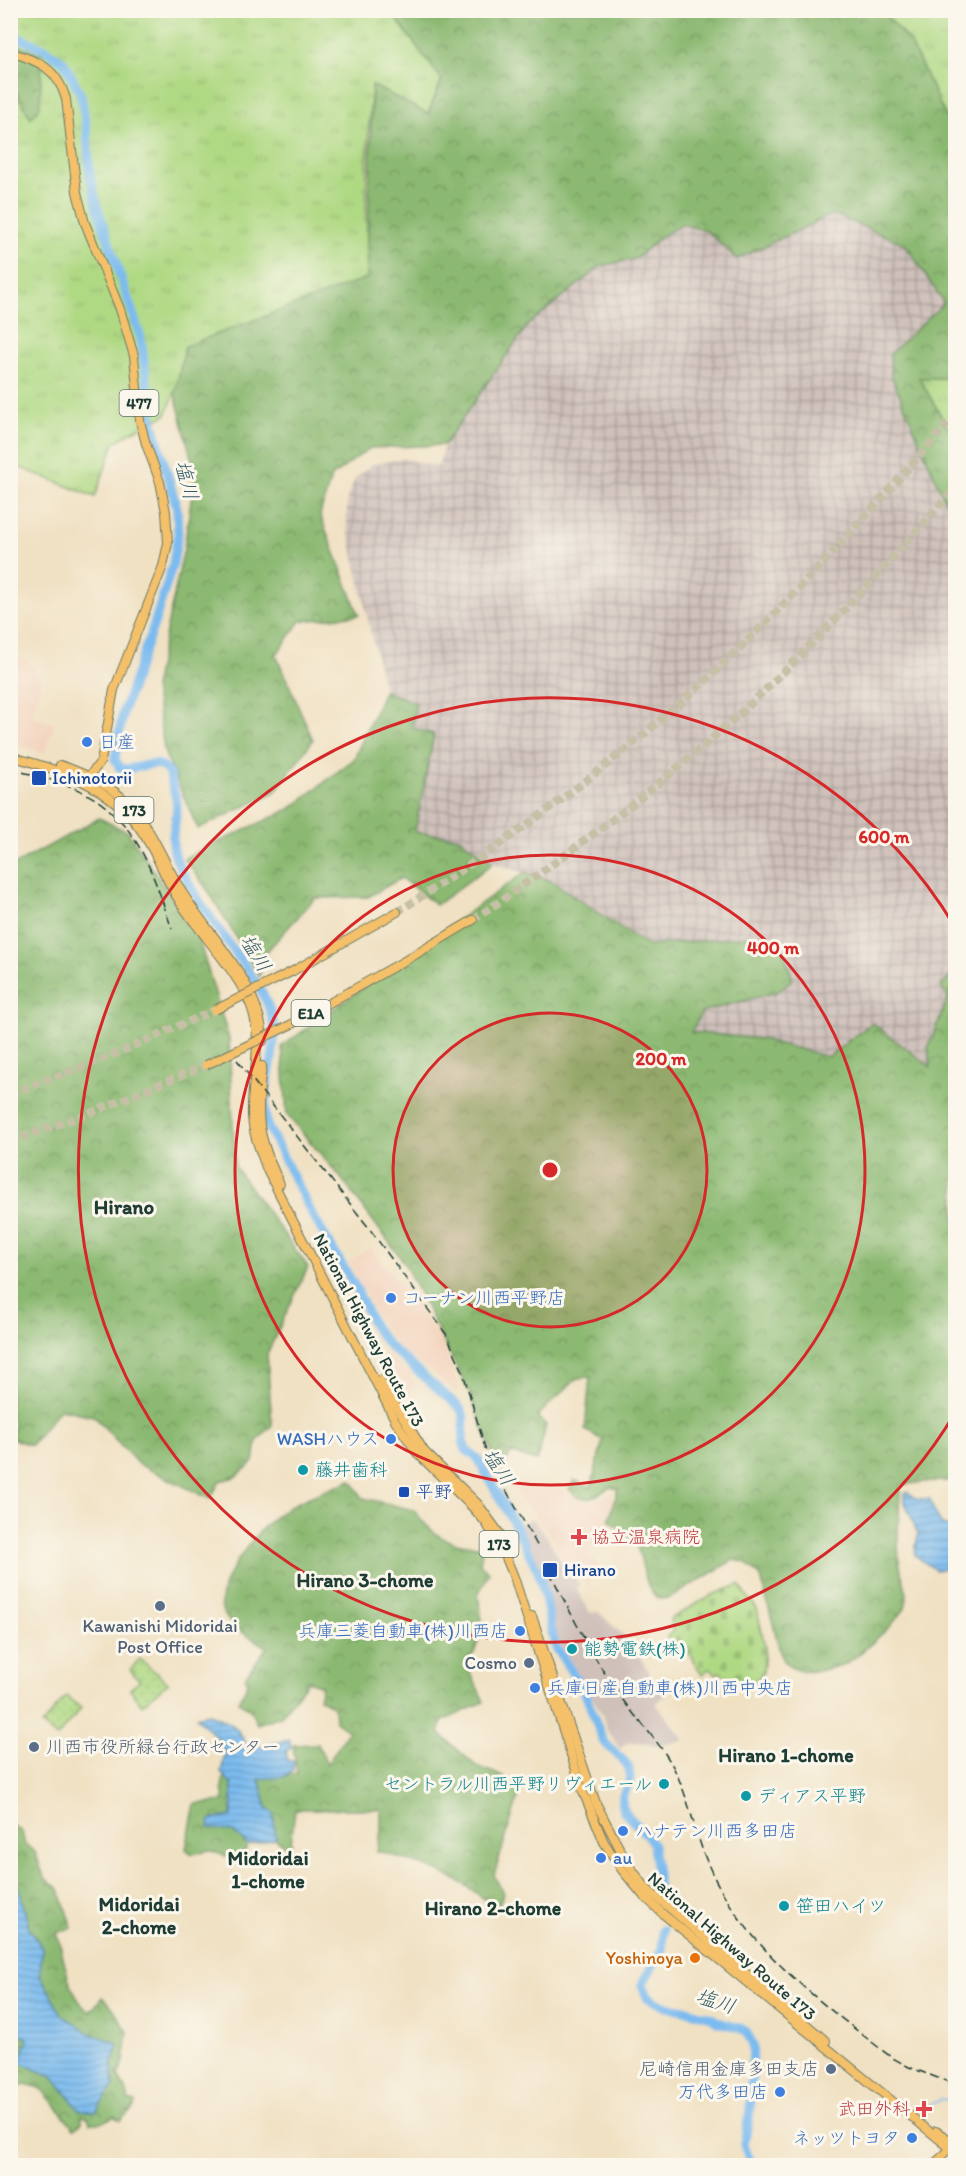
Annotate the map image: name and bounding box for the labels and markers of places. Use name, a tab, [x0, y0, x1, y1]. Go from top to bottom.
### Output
place label: 日産	[99, 731, 135, 753]
marker: 日産	[80, 735, 94, 749]
place label: Ichinotorii	[52, 767, 132, 789]
marker: Ichinotorii	[30, 769, 48, 787]
centre of rings	[540, 1160, 560, 1180]
place label: コーナン川西平野店	[403, 1287, 565, 1309]
marker: コーナン川西平野店	[384, 1291, 398, 1305]
place label: WASHハウス	[277, 1428, 379, 1450]
marker: WASHハウス	[384, 1432, 398, 1446]
place label: 藤井歯科	[315, 1459, 387, 1481]
marker: 藤井歯科	[296, 1463, 310, 1477]
place label: 平野	[416, 1481, 452, 1503]
marker: 平野	[397, 1485, 411, 1499]
place label: 協立温泉病院	[592, 1526, 700, 1548]
marker: 協立温泉病院	[570, 1528, 588, 1546]
place label: Hirano	[564, 1559, 616, 1581]
marker: Hirano	[541, 1561, 559, 1579]
marker: Kawanishi Midoridai Post Office	[153, 1599, 167, 1613]
place label: Kawanishi Midoridai Post Office	[82, 1615, 238, 1658]
place label: 兵庫三菱自動車(株)川西店	[298, 1620, 508, 1642]
marker: 兵庫三菱自動車(株)川西店	[513, 1624, 527, 1638]
place label: 能勢電鉄(株)	[584, 1638, 686, 1660]
marker: 能勢電鉄(株)	[565, 1642, 579, 1656]
place label: Cosmo	[465, 1652, 517, 1674]
marker: Cosmo	[522, 1656, 536, 1670]
place label: 兵庫日産自動車(株)川西中央店	[547, 1677, 793, 1699]
marker: 兵庫日産自動車(株)川西中央店	[528, 1681, 542, 1695]
place label: 川西市役所緑台行政センター	[46, 1736, 279, 1758]
marker: 川西市役所緑台行政センター	[27, 1740, 41, 1754]
place label: セントラル川西平野リヴィエール	[384, 1773, 652, 1795]
marker: セントラル川西平野リヴィエール	[657, 1777, 671, 1791]
place label: ディアス平野	[758, 1785, 866, 1807]
marker: ディアス平野	[739, 1789, 753, 1803]
place label: ハナテン川西多田店	[635, 1820, 797, 1842]
marker: ハナテン川西多田店	[616, 1824, 630, 1838]
place label: au	[613, 1847, 632, 1869]
marker: au	[594, 1851, 608, 1865]
place label: 笹田ハイツ	[796, 1895, 886, 1917]
marker: 笹田ハイツ	[777, 1899, 791, 1913]
place label: Yoshinoya	[606, 1947, 684, 1969]
marker: Yoshinoya	[688, 1951, 702, 1965]
place label: 尼崎信用金庫多田支店	[639, 2058, 819, 2080]
marker: 尼崎信用金庫多田支店	[824, 2062, 838, 2076]
place label: 万代多田店	[678, 2081, 768, 2103]
marker: 万代多田店	[773, 2085, 787, 2099]
place label: 武田外科	[838, 2098, 910, 2120]
marker: 武田外科	[915, 2100, 933, 2118]
place label: ネッツトヨタ	[793, 2127, 900, 2149]
marker: ネッツトヨタ	[905, 2131, 919, 2145]

